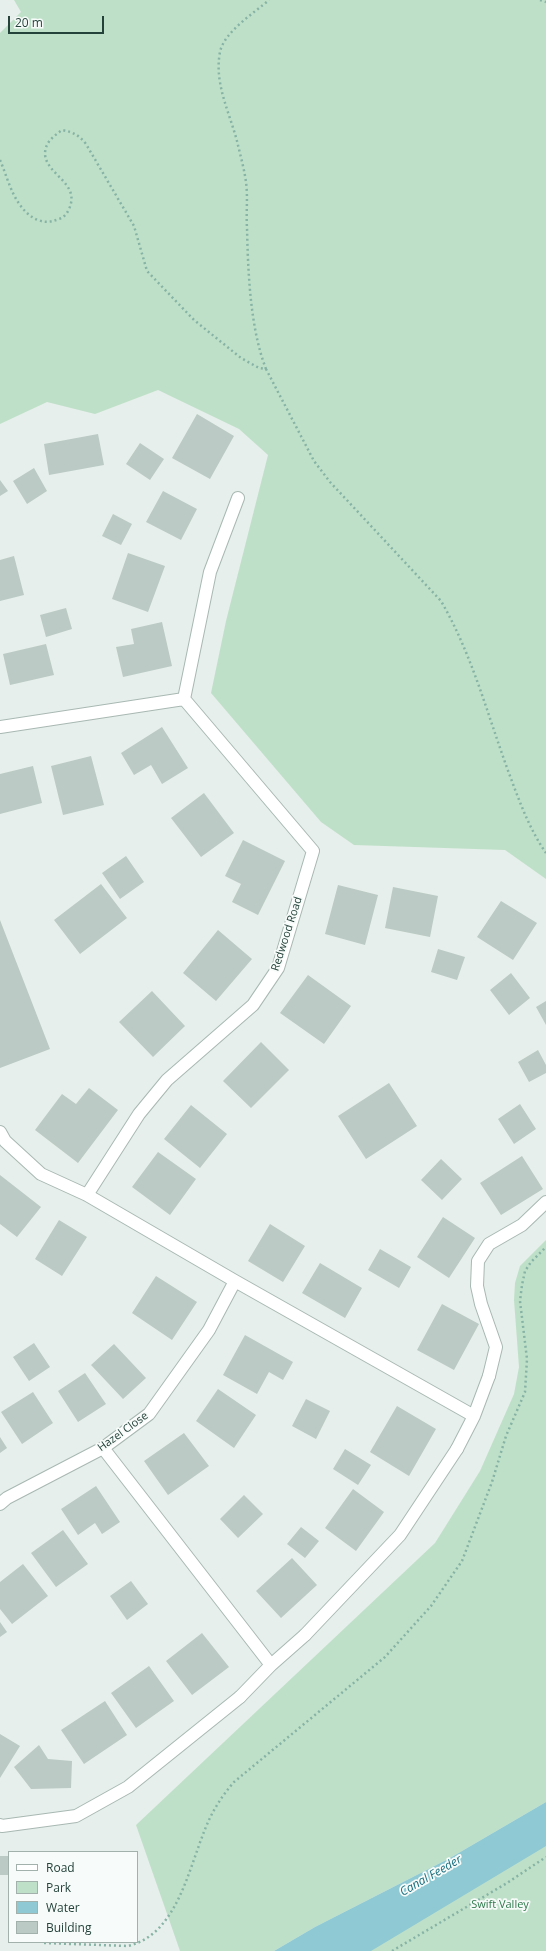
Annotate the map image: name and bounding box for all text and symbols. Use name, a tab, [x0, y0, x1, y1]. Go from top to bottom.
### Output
scale bar	[10, 8, 106, 34]
text: 20 m	[15, 14, 43, 31]
street label: Redwood Road	[269, 895, 305, 973]
street label: Hazel Close	[95, 1409, 151, 1455]
legend	[8, 1851, 138, 1943]
water label: Canal Feeder	[398, 1853, 464, 1899]
text: Road	[46, 1859, 75, 1876]
text: Park	[46, 1879, 71, 1896]
park label: Swift Valley	[471, 1898, 529, 1912]
text: Water	[46, 1899, 80, 1916]
text: Building	[46, 1919, 91, 1936]

